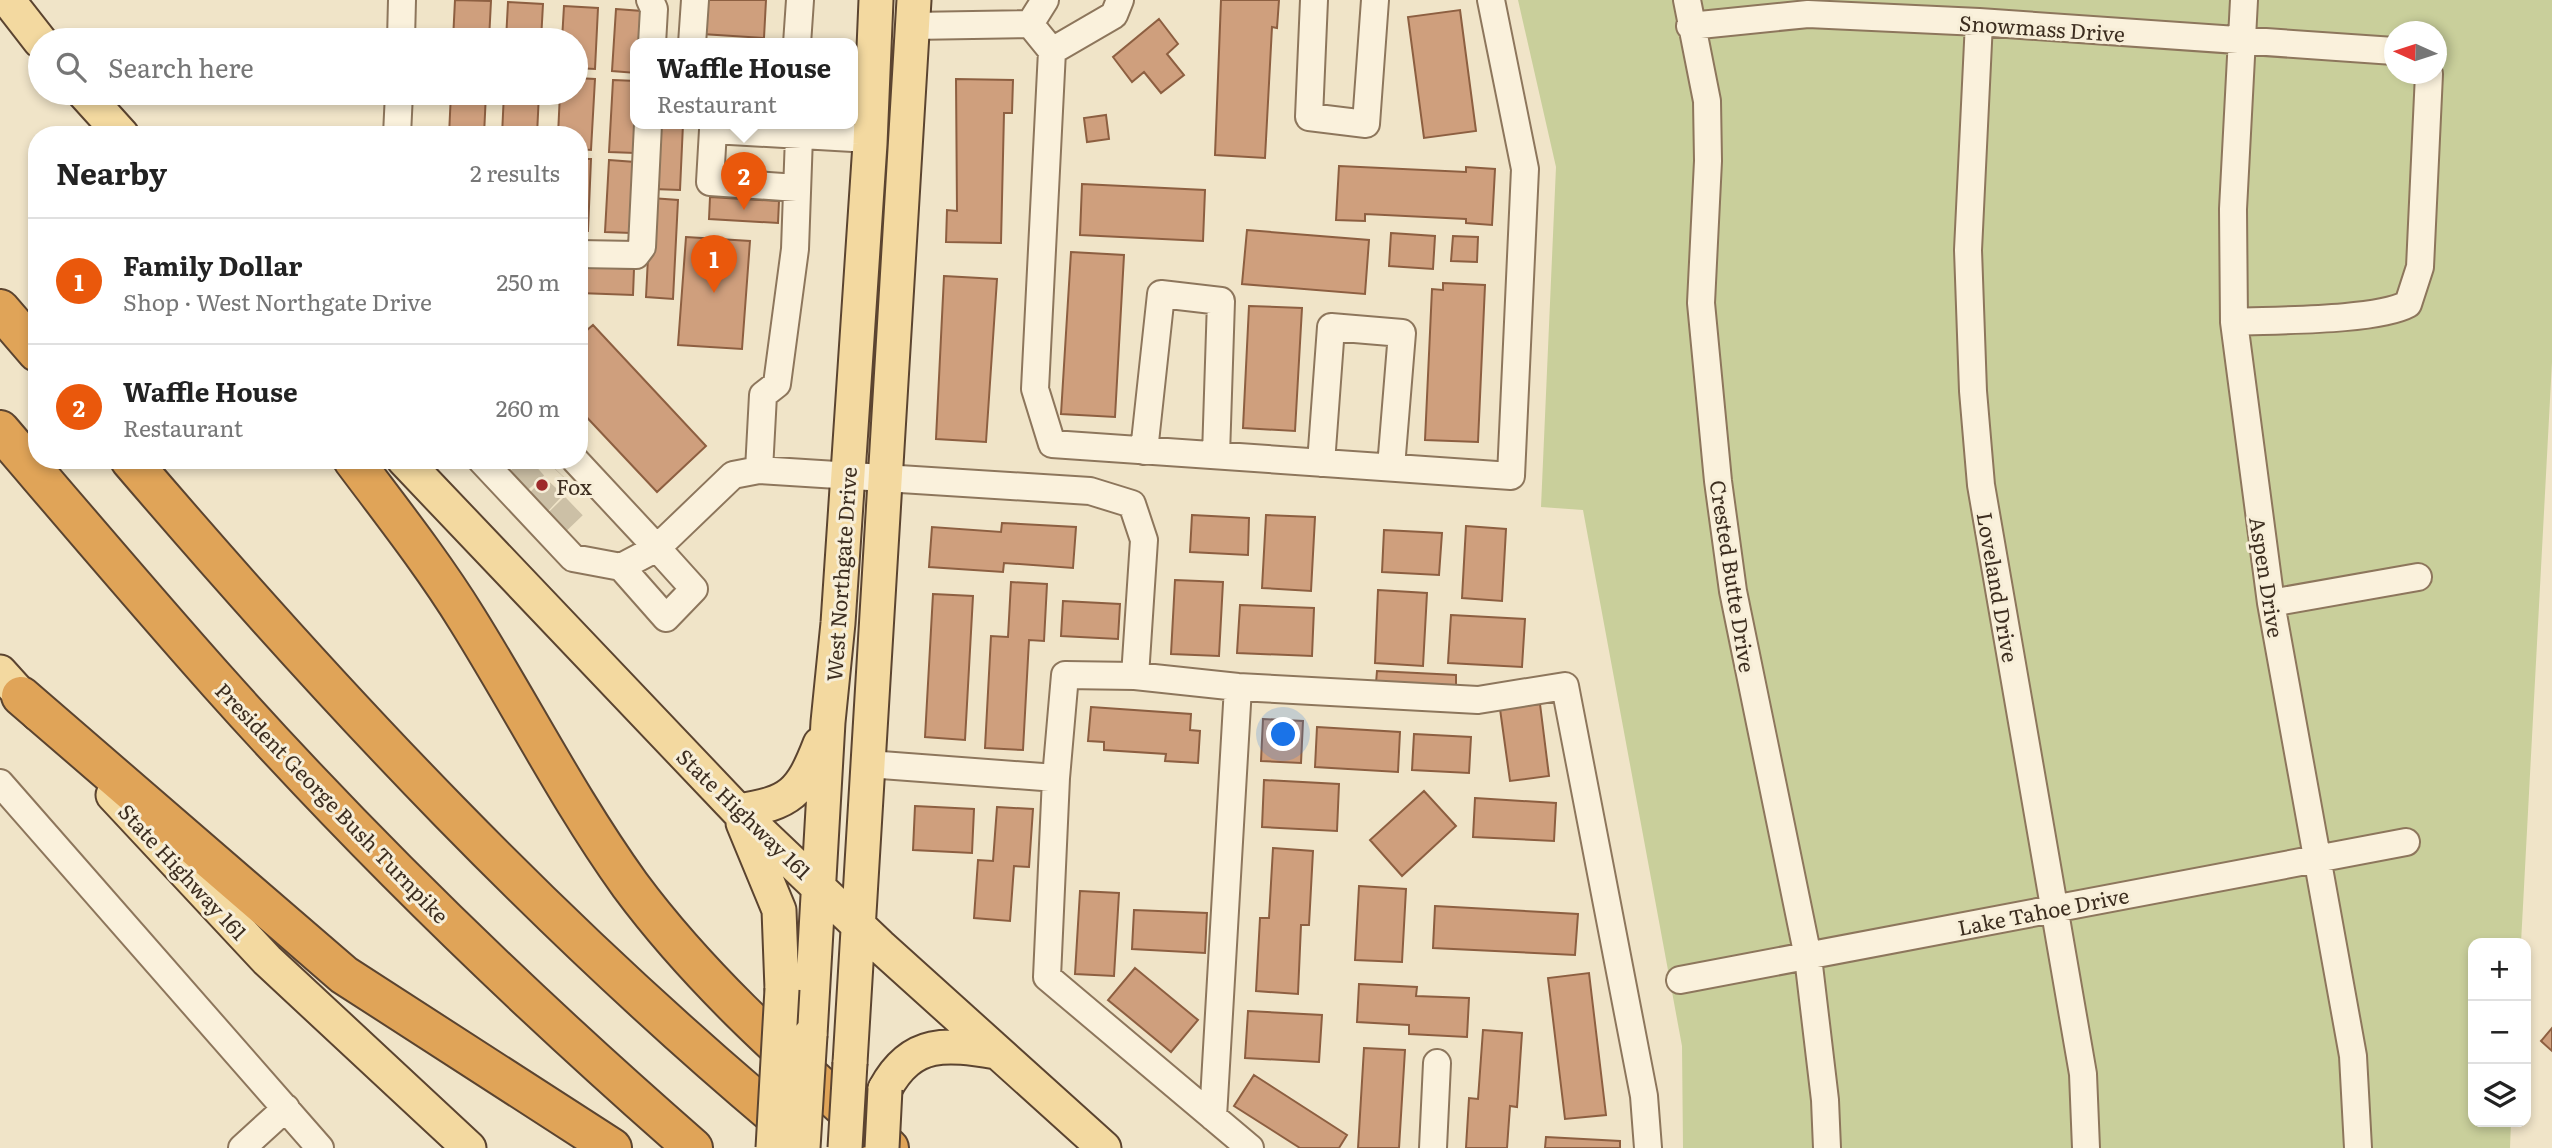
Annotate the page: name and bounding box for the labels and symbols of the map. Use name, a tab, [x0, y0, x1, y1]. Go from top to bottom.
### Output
street label: Snowmass Drive	[1958, 6, 2126, 48]
north arrow	[2384, 21, 2447, 84]
pin: 2	[721, 152, 767, 210]
pin: 1	[691, 235, 737, 293]
street label: West Northgate Drive	[817, 465, 863, 682]
place label: Fox	[556, 470, 592, 501]
marker: Fox	[534, 477, 550, 493]
street label: Crested Butte Drive	[1703, 478, 1765, 674]
street label: Loveland Drive	[1971, 509, 2027, 665]
street label: Aspen Drive	[2243, 514, 2293, 640]
street label: President George Bush Turnpike	[209, 675, 457, 929]
your location	[1266, 717, 1300, 751]
street label: State Highway 161	[671, 740, 820, 886]
street label: State Highway 161	[112, 796, 256, 947]
street label: Lake Tahoe Drive	[1955, 878, 2131, 942]

